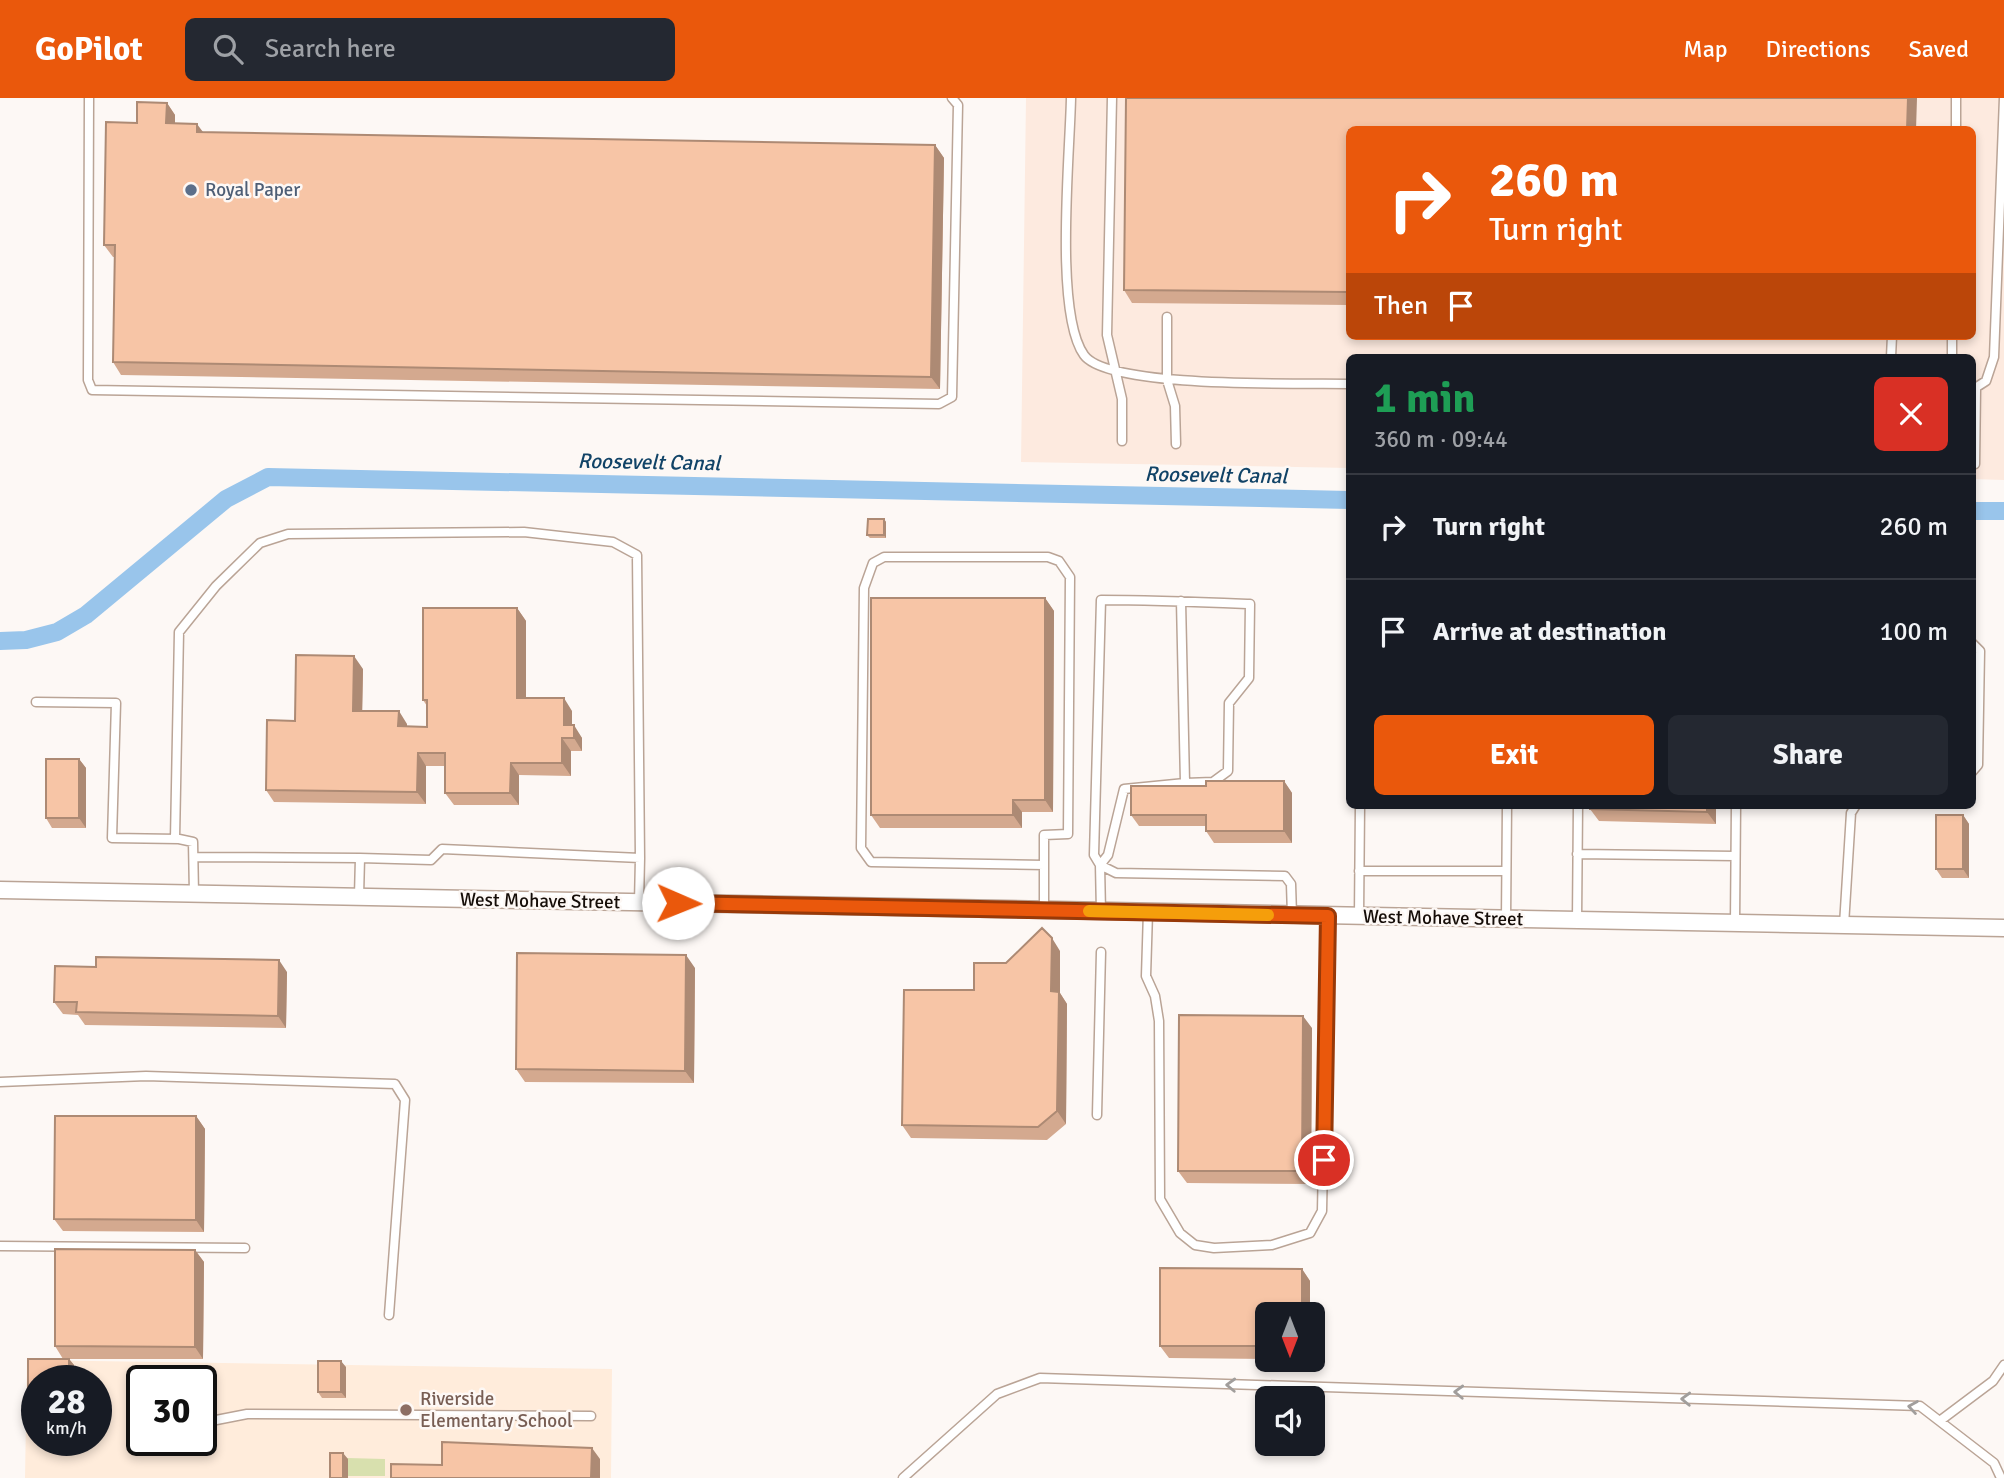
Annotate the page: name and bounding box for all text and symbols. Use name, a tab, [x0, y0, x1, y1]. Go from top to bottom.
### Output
search box	[185, 18, 675, 81]
text: GoPilot	[35, 29, 143, 70]
icon: search	[209, 30, 247, 68]
text: Search here	[265, 33, 396, 65]
text: Map	[1683, 34, 1728, 64]
text: Directions	[1766, 34, 1871, 64]
text: Saved	[1909, 34, 1969, 64]
text: 260 m	[1489, 150, 1619, 210]
icon: right	[1374, 154, 1465, 245]
place label: Royal Paper	[205, 178, 300, 202]
marker: Royal Paper	[183, 182, 199, 198]
text: Turn right	[1489, 210, 1622, 249]
icon: arrive	[1442, 287, 1480, 325]
text: Then	[1374, 290, 1428, 322]
text: 1 min	[1374, 373, 1475, 424]
button: close	[1874, 377, 1948, 451]
text: 360 m · 09:44	[1374, 425, 1508, 454]
water label: Roosevelt Canal	[577, 448, 722, 476]
water label: Roosevelt Canal	[1144, 461, 1289, 489]
icon: right	[1374, 508, 1412, 546]
text: Turn right	[1433, 511, 1545, 543]
text: 260 m	[1879, 511, 1948, 543]
icon: arrive	[1374, 613, 1412, 651]
text: Arrive at destination	[1433, 616, 1666, 648]
text: 100 m	[1879, 616, 1948, 648]
button: Exit	[1374, 715, 1654, 795]
button: Share	[1668, 715, 1948, 795]
position arrow	[641, 866, 715, 940]
street label: West Mohave Street	[460, 888, 621, 914]
street label: West Mohave Street	[1363, 905, 1524, 931]
pin	[1294, 1130, 1354, 1190]
icon: arrive	[1305, 1141, 1343, 1179]
north arrow	[1255, 1302, 1325, 1372]
map controls	[1255, 1302, 1325, 1456]
speed limit sign: 30	[126, 1365, 217, 1456]
one-way arrow	[1225, 1377, 1236, 1392]
text: 28	[48, 1380, 85, 1423]
one-way arrow	[1453, 1385, 1464, 1400]
button: sound	[1255, 1386, 1325, 1456]
place label: Riverside Elementary School	[420, 1387, 573, 1433]
one-way arrow	[1680, 1391, 1691, 1407]
one-way arrow	[1907, 1400, 1919, 1415]
marker: Riverside Elementary School	[398, 1402, 414, 1418]
text: km/h	[46, 1417, 87, 1439]

